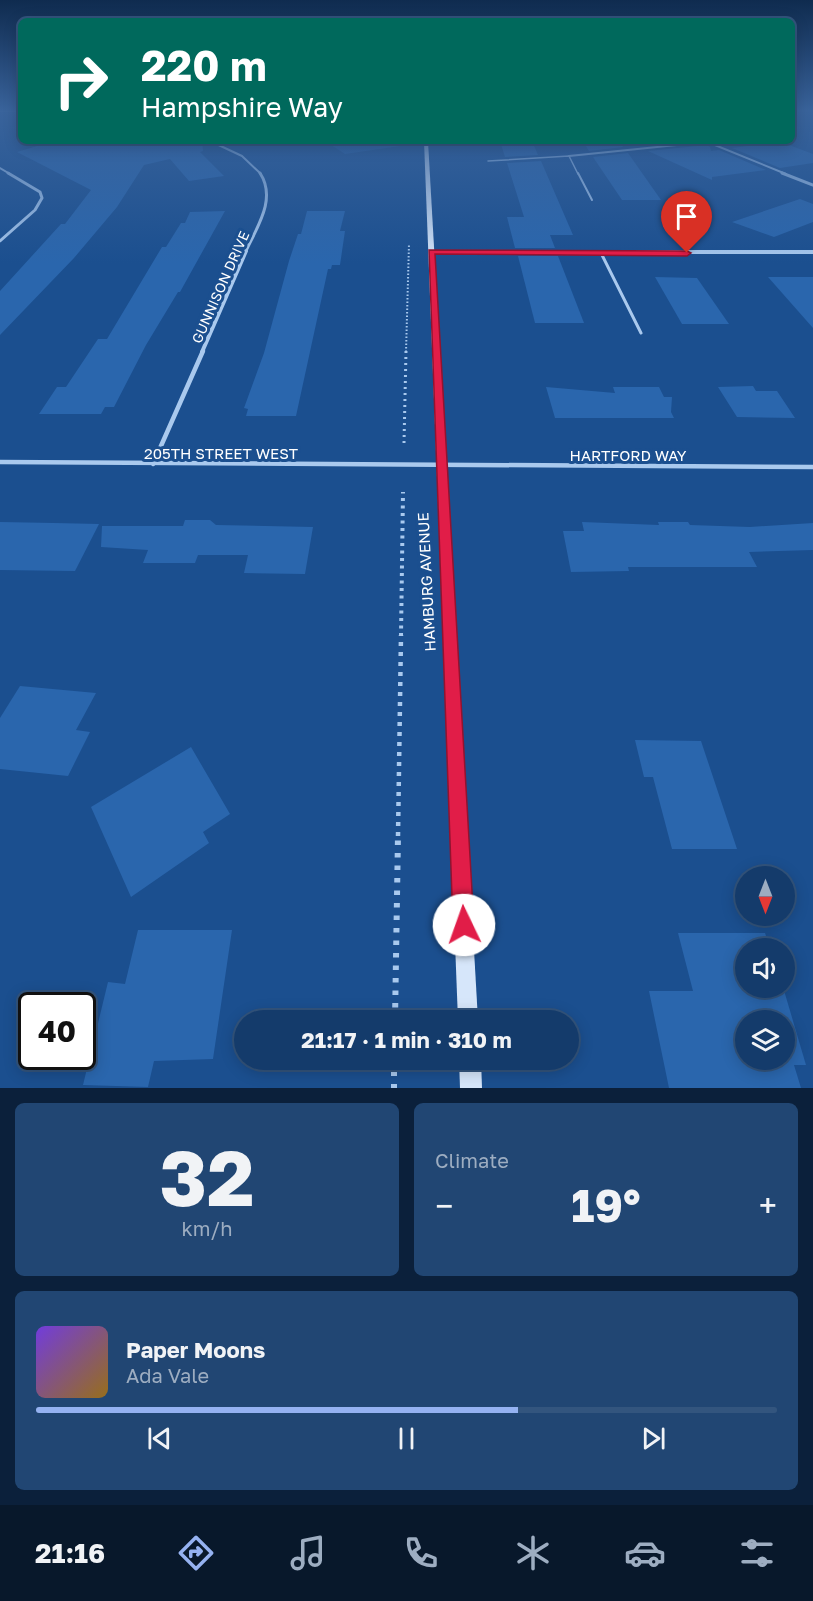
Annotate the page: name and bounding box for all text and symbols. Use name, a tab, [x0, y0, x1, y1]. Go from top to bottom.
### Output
text: 220 m	[141, 40, 267, 90]
icon: right	[42, 42, 120, 120]
text: Hampshire Way	[141, 91, 343, 123]
pin	[661, 191, 712, 253]
icon: arrive	[670, 200, 703, 233]
street label: GUNNISON DRIVE	[188, 228, 252, 346]
street label: 205TH STREET WEST	[144, 444, 298, 462]
street label: HARTFORD WAY	[570, 446, 687, 464]
street label: HAMBURG AVENUE	[413, 512, 439, 652]
north arrow	[735, 866, 795, 926]
map controls	[735, 866, 795, 1070]
position arrow	[432, 893, 496, 957]
button: sound	[735, 938, 795, 998]
speed limit sign: 40	[18, 992, 96, 1070]
button: layers	[735, 1010, 795, 1070]
text: 21:17 · 1 min · 310 m	[301, 1026, 512, 1053]
text: 32	[159, 1130, 255, 1223]
text: Climate	[435, 1148, 509, 1172]
text: 19°	[571, 1178, 641, 1232]
text: −	[435, 1186, 453, 1225]
text: +	[759, 1186, 777, 1225]
text: km/h	[182, 1216, 232, 1240]
text: Paper Moons	[126, 1336, 265, 1363]
text: Ada Vale	[126, 1363, 209, 1387]
icon: previous	[143, 1422, 176, 1455]
icon: pause	[390, 1422, 423, 1455]
icon: next	[637, 1422, 670, 1455]
icon: directions	[175, 1532, 217, 1574]
icon: music	[287, 1532, 329, 1574]
icon: phone	[400, 1532, 442, 1574]
icon: climate	[512, 1532, 554, 1574]
icon: car	[624, 1532, 666, 1574]
icon: filters	[736, 1532, 778, 1574]
text: 21:16	[35, 1537, 105, 1569]

